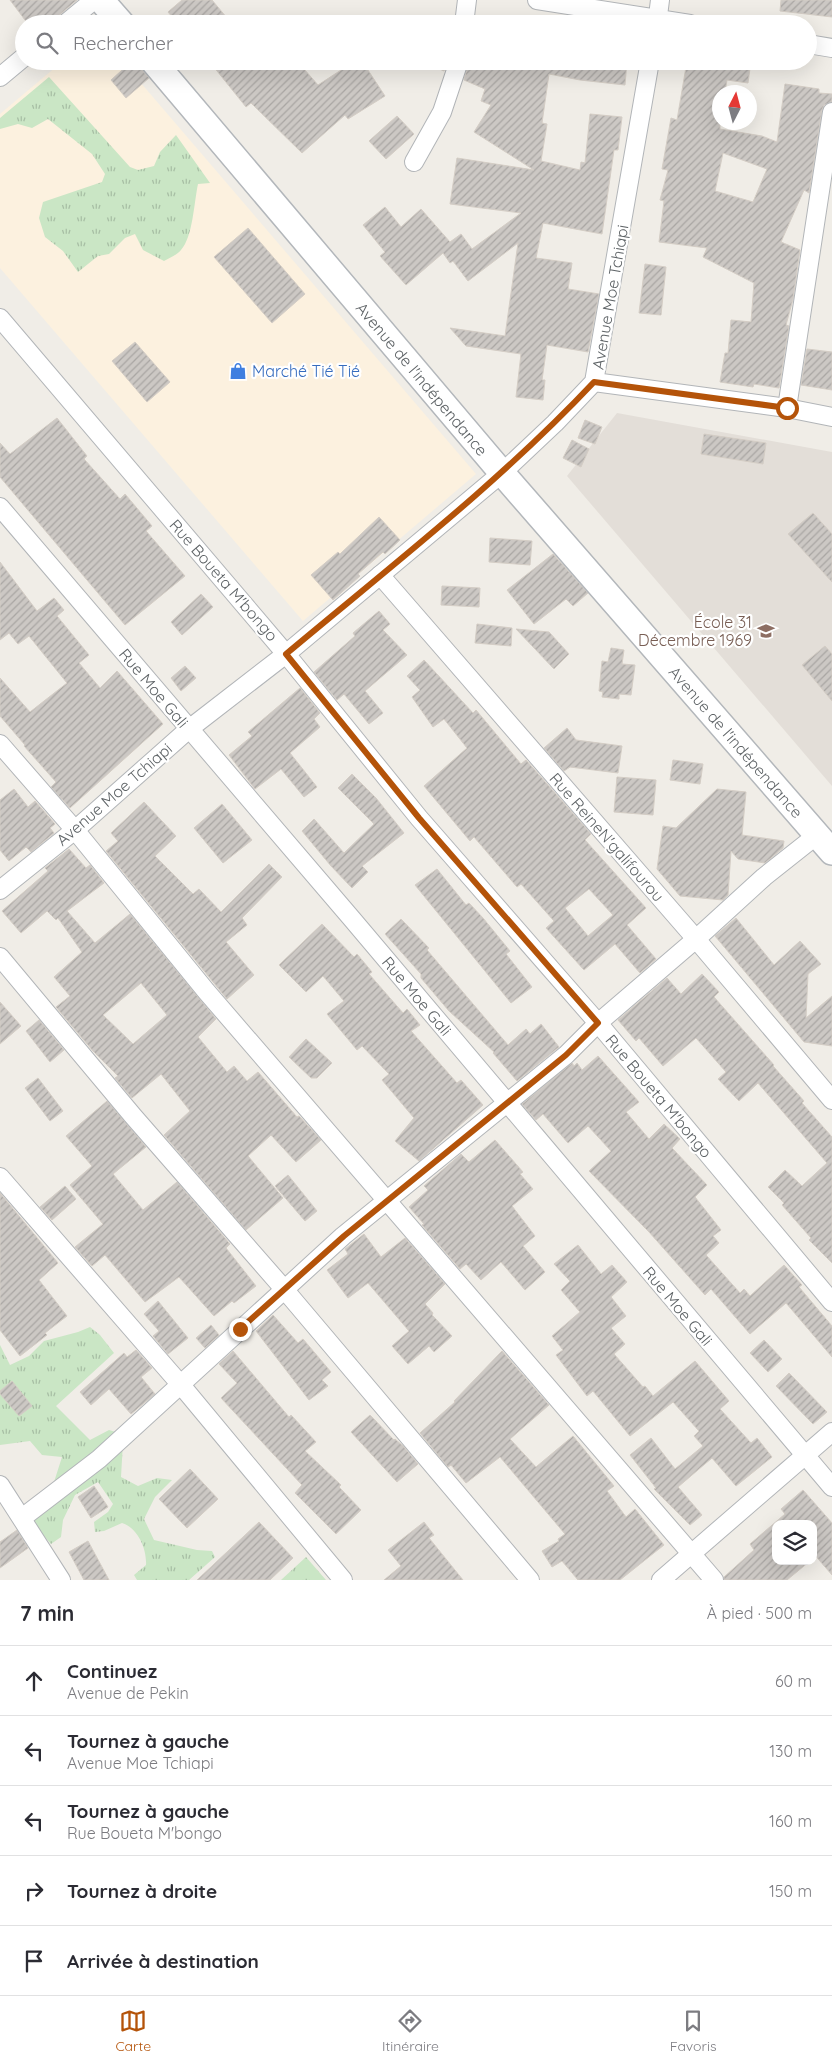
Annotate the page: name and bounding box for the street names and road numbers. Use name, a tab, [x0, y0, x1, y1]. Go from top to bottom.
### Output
street label: Avenue Moe Tchiapi	[587, 223, 633, 371]
street label: Avenue de l'indépendance	[352, 298, 492, 460]
street label: Rue Boueta M'bongo	[166, 515, 282, 645]
street label: Rue Moe Gali	[115, 644, 193, 732]
street label: Avenue de l'indépendance	[665, 662, 807, 822]
street label: Avenue Moe Tchiapi	[52, 738, 176, 850]
street label: Rue ReineN'galifourou	[546, 768, 668, 906]
street label: Rue Moe Gali	[378, 952, 456, 1040]
street label: Rue Boueta M'bongo	[602, 1030, 716, 1162]
street label: Rue Moe Gali	[639, 1262, 717, 1350]

